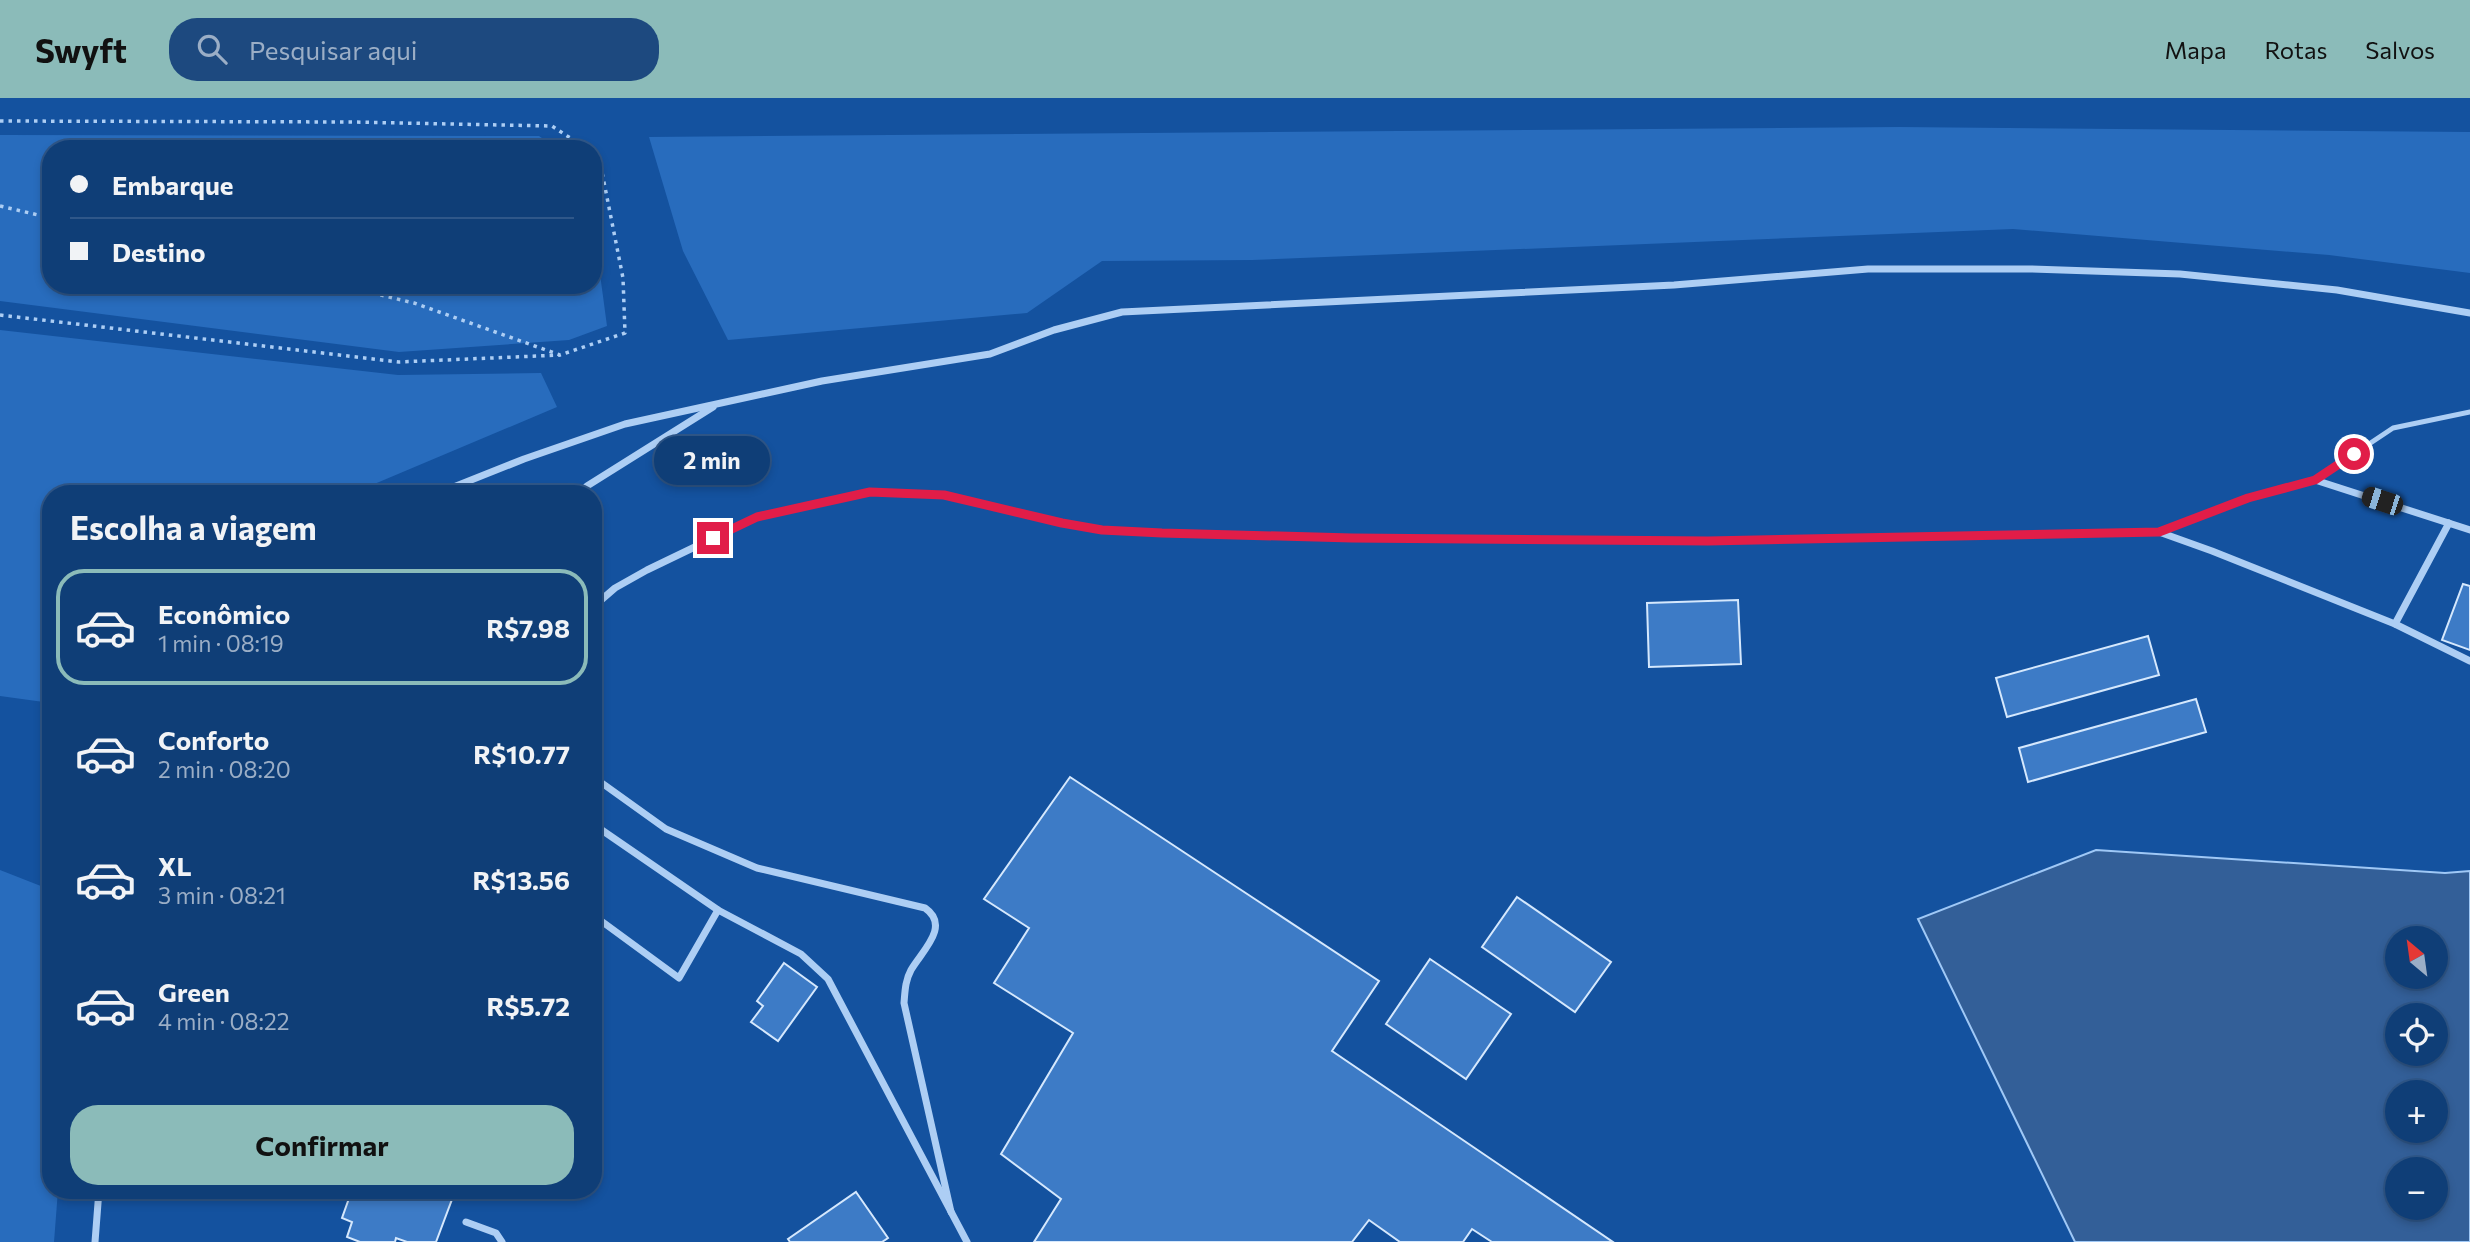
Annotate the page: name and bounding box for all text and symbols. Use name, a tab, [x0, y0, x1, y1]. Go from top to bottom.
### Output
search box	[169, 18, 659, 81]
text: Swyft	[35, 29, 127, 70]
icon: search	[193, 30, 231, 68]
text: Pesquisar aqui	[249, 34, 418, 65]
text: Mapa	[2165, 35, 2227, 64]
text: Rotas	[2265, 35, 2327, 64]
text: Salvos	[2365, 35, 2435, 64]
text: Embarque	[112, 169, 233, 200]
text: Destino	[112, 236, 206, 267]
callout: 2 min	[655, 436, 771, 486]
route start	[2338, 438, 2370, 470]
text: 2 min	[683, 446, 741, 474]
car	[2359, 485, 2406, 517]
text: Escolha a viagem	[70, 507, 317, 547]
route end	[697, 522, 729, 554]
icon: car	[74, 596, 137, 659]
text: Econômico	[158, 598, 290, 629]
text: R$7.98	[486, 612, 570, 643]
text: 1 min · 08:19	[158, 629, 284, 657]
icon: car	[74, 722, 137, 785]
text: Conforto	[158, 724, 269, 755]
text: R$10.77	[473, 738, 570, 769]
text: 2 min · 08:20	[158, 755, 291, 783]
icon: car	[74, 848, 137, 911]
text: XL	[158, 850, 192, 881]
text: R$13.56	[472, 864, 570, 895]
text: 3 min · 08:21	[158, 881, 286, 909]
north arrow	[2385, 926, 2448, 989]
map controls	[2385, 926, 2448, 1220]
icon: car	[74, 974, 137, 1037]
text: Green	[158, 976, 230, 1007]
text: R$5.72	[487, 990, 570, 1021]
button: locate	[2385, 1003, 2448, 1066]
text: 4 min · 08:22	[158, 1007, 290, 1035]
button: +	[2385, 1080, 2448, 1143]
button: Confirmar	[70, 1105, 574, 1185]
button: −	[2385, 1157, 2448, 1220]

